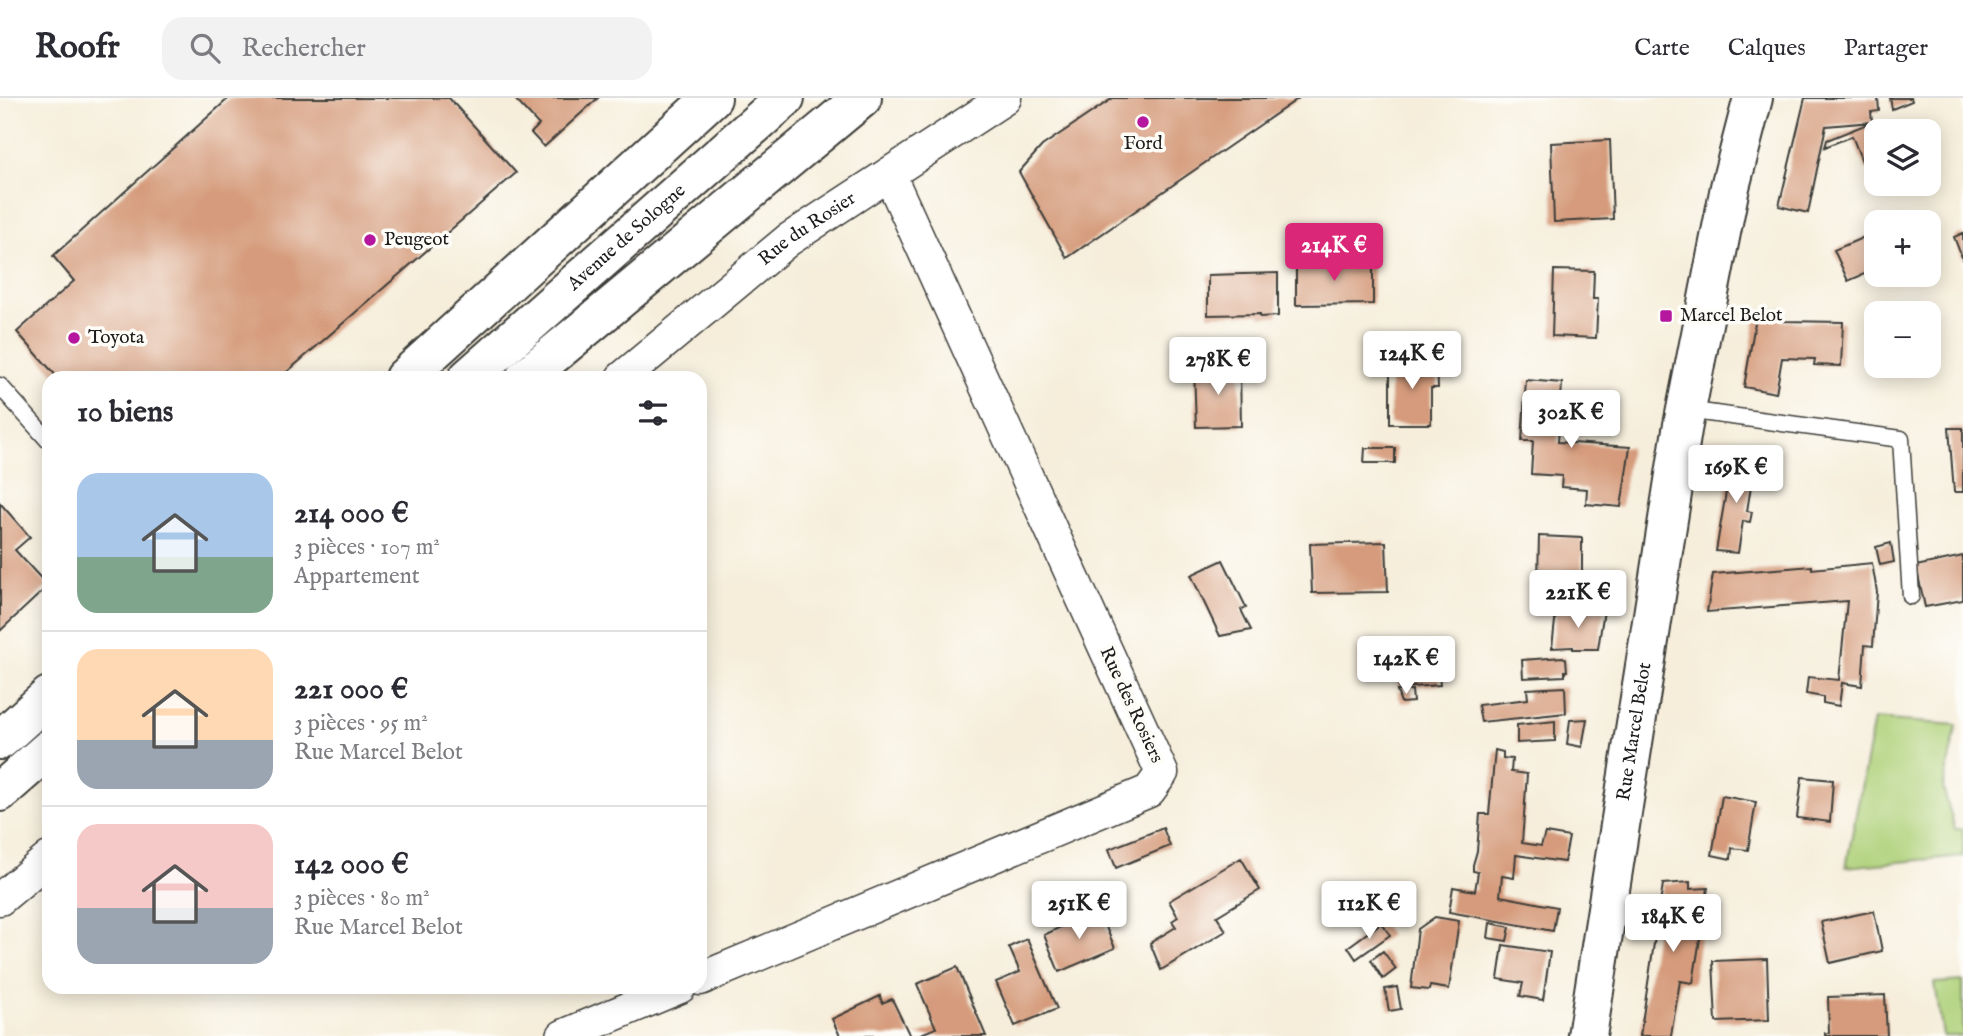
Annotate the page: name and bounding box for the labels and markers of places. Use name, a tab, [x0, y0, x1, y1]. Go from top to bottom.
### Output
marker: Ford	[1135, 114, 1151, 130]
place label: Ford	[1123, 132, 1163, 156]
pin: 214K €	[1277, 223, 1391, 283]
place label: Peugeot	[384, 228, 450, 252]
marker: Peugeot	[362, 232, 378, 248]
place label: Marcel Belot	[1680, 304, 1783, 328]
marker: Marcel Belot	[1658, 308, 1674, 324]
place label: Toyota	[88, 326, 145, 350]
marker: Toyota	[66, 330, 82, 346]
pin: 124K €	[1355, 331, 1469, 391]
pin: 278K €	[1161, 338, 1275, 397]
pin: 302K €	[1514, 390, 1628, 450]
pin: 169K €	[1679, 446, 1793, 505]
pin: 221K €	[1521, 570, 1635, 630]
pin: 142K €	[1349, 636, 1463, 696]
pin: 251K €	[1022, 882, 1136, 941]
pin: 112K €	[1312, 882, 1426, 941]
pin: 184K €	[1616, 894, 1730, 954]

